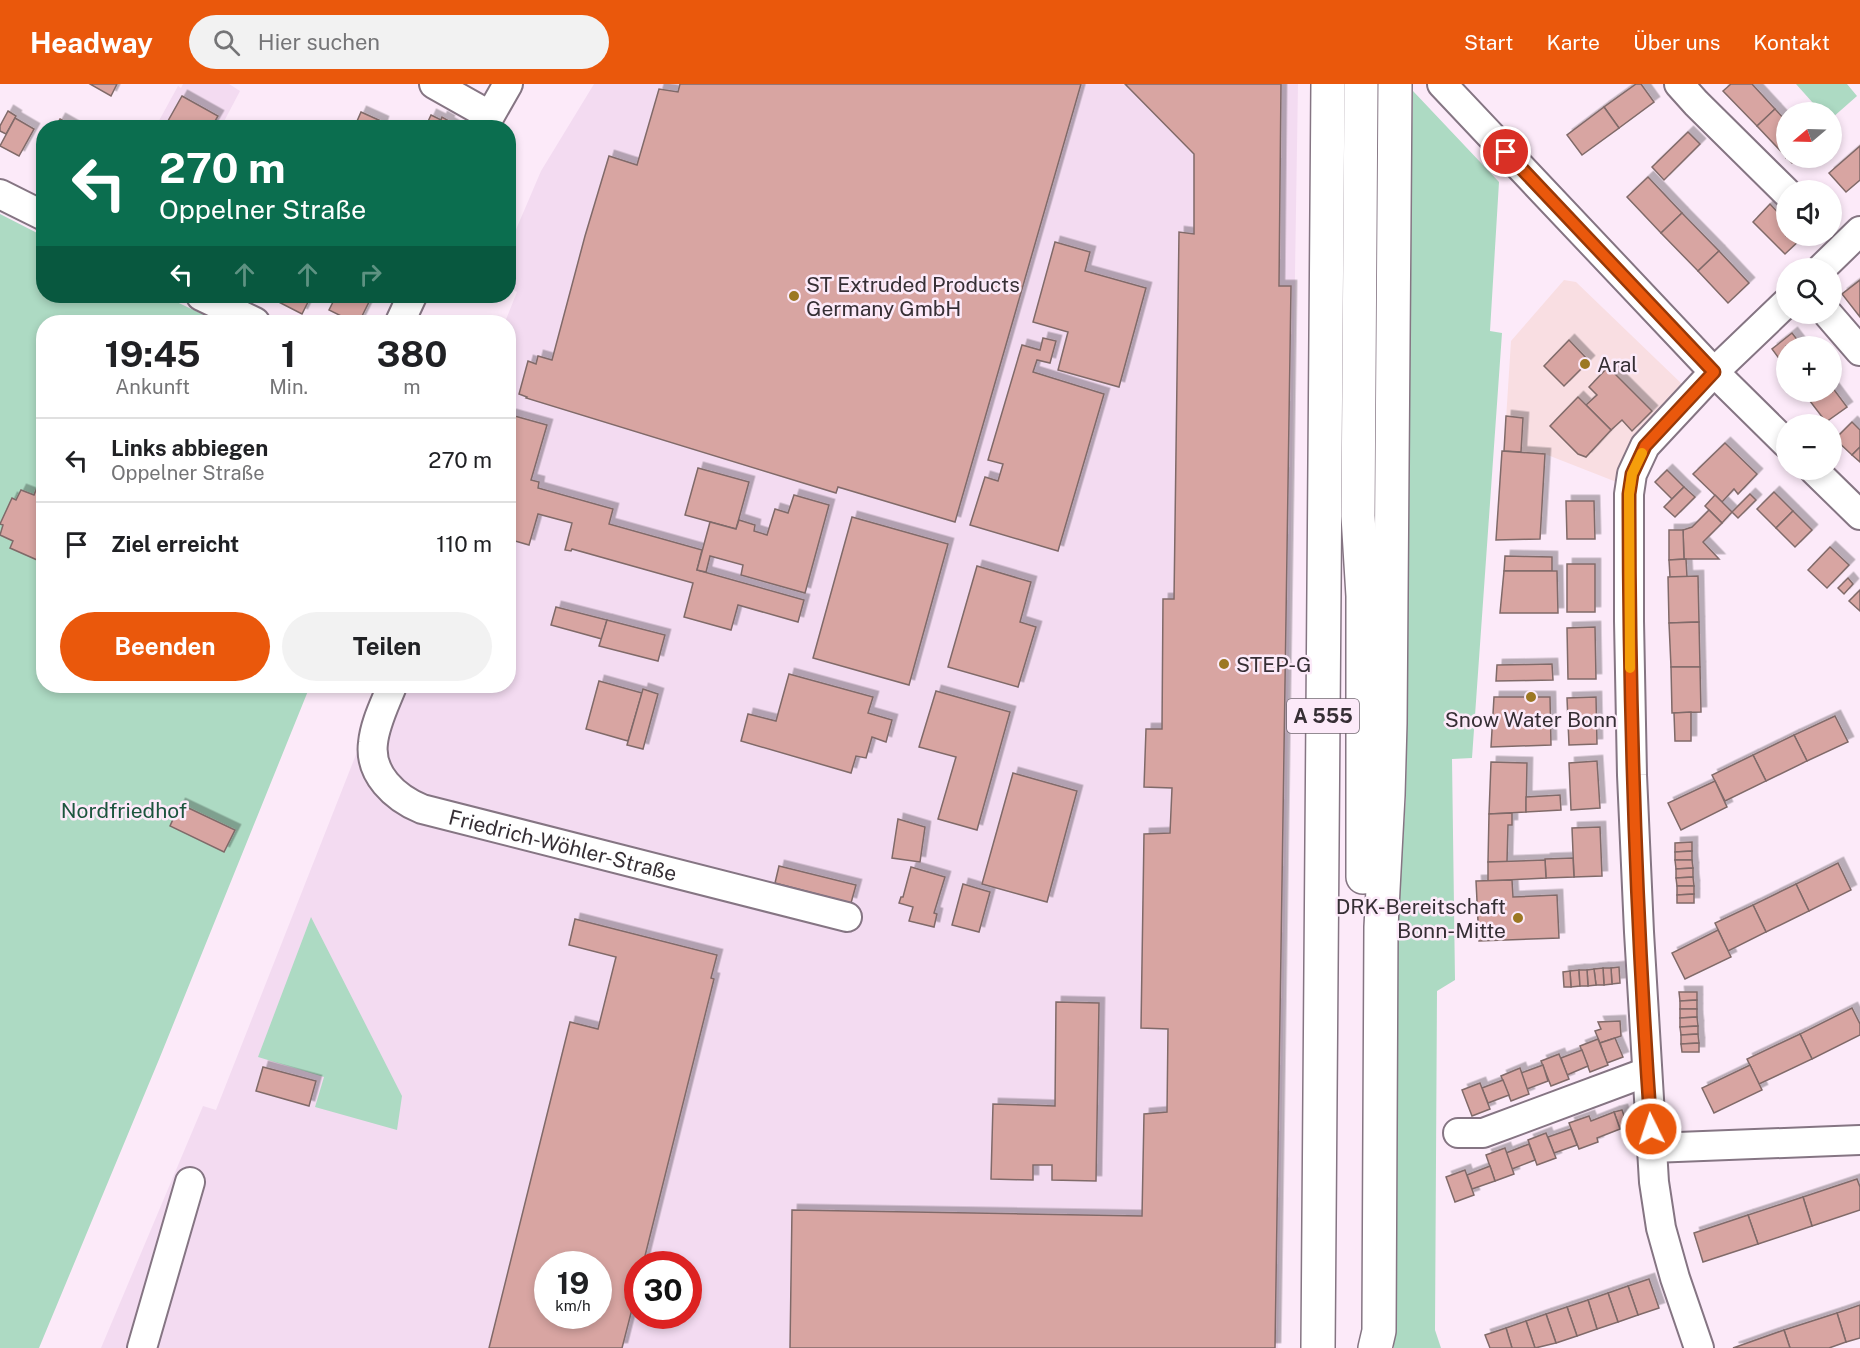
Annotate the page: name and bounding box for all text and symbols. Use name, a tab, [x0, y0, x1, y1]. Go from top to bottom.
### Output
search box	[189, 15, 609, 69]
text: Headway	[30, 26, 153, 59]
icon: search	[210, 26, 243, 59]
text: Hier suchen	[258, 29, 380, 55]
text: Start	[1464, 30, 1513, 55]
text: Karte	[1546, 30, 1600, 55]
text: Über uns	[1633, 30, 1720, 55]
text: Kontakt	[1753, 30, 1830, 55]
north arrow	[1776, 102, 1842, 168]
map controls	[1776, 102, 1842, 480]
pin	[1480, 126, 1531, 177]
icon: arrive	[1489, 135, 1522, 168]
text: 270 m	[159, 143, 286, 192]
icon: left	[60, 144, 138, 222]
button: sound	[1776, 180, 1842, 246]
text: Oppelner Straße	[159, 193, 366, 225]
icon: left	[165, 258, 198, 291]
icon: ahead	[228, 258, 261, 291]
icon: ahead	[291, 258, 324, 291]
icon: right	[354, 258, 387, 291]
button: search	[1776, 258, 1842, 324]
place label: ST Extruded Products Germany GmbH	[806, 272, 1020, 321]
marker: ST Extruded Products Germany GmbH	[787, 289, 801, 303]
text: 19:45	[104, 333, 201, 375]
text: 1	[281, 333, 296, 375]
text: 380	[376, 333, 448, 375]
button: +	[1776, 336, 1842, 402]
place label: Aral	[1597, 352, 1638, 377]
marker: Aral	[1578, 357, 1592, 371]
text: Ankunft	[115, 375, 190, 399]
text: Min.	[269, 375, 308, 399]
text: m	[403, 375, 421, 399]
button: −	[1776, 414, 1842, 480]
text: Links abbiegen	[111, 435, 268, 461]
icon: left	[60, 444, 93, 477]
text: 270 m	[428, 447, 492, 473]
text: Oppelner Straße	[111, 461, 265, 485]
icon: arrive	[60, 528, 93, 561]
text: Ziel erreicht	[111, 531, 239, 557]
text: 110 m	[436, 531, 492, 557]
button: Beenden	[60, 612, 270, 681]
button: Teilen	[282, 612, 492, 681]
place label: STEP-G	[1236, 652, 1312, 677]
marker: STEP-G	[1217, 657, 1231, 671]
marker: Snow Water Bonn	[1524, 690, 1538, 704]
road number: A 555	[1287, 699, 1359, 733]
place label: Snow Water Bonn	[1445, 707, 1617, 732]
park label: Nordfriedhof	[61, 798, 187, 823]
street label: Friedrich-Wöhler-Straße	[446, 804, 680, 886]
place label: DRK-Bereitschaft Bonn-Mitte	[1336, 894, 1506, 943]
marker: DRK-Bereitschaft Bonn-Mitte	[1511, 911, 1525, 925]
position arrow	[1619, 1097, 1683, 1161]
speed limit sign: 30	[624, 1251, 702, 1329]
text: 19	[557, 1265, 589, 1301]
text: km/h	[555, 1297, 591, 1314]

